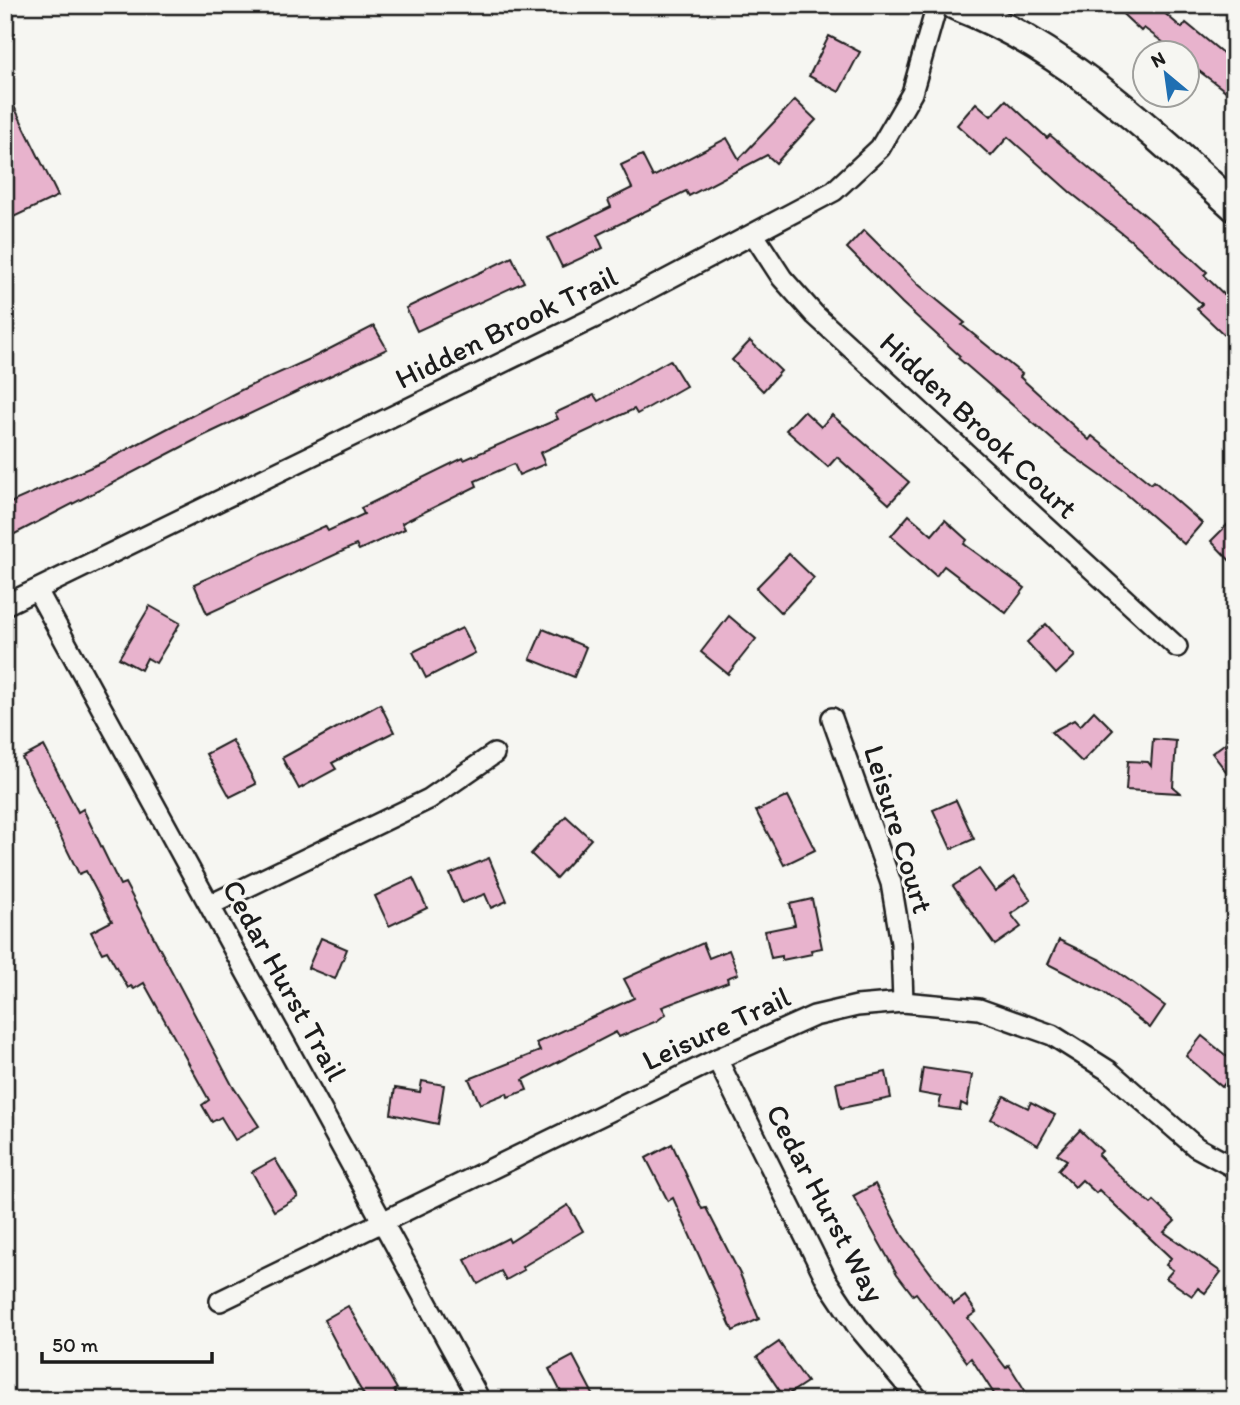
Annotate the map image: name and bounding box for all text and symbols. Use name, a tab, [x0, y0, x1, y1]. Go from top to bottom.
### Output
north arrow	[1132, 38, 1202, 108]
text: N	[1147, 46, 1169, 73]
street label: Hidden Brook Trail	[389, 257, 624, 397]
street label: Hidden Brook Court	[872, 324, 1086, 526]
street label: Leisure Court	[856, 740, 942, 918]
street label: Cedar Hurst Trail	[214, 873, 356, 1087]
street label: Leisure Trail	[636, 977, 796, 1078]
street label: Cedar Hurst Way	[758, 1098, 894, 1308]
scale bar	[42, 1321, 212, 1365]
text: 50 m	[52, 1332, 99, 1357]

